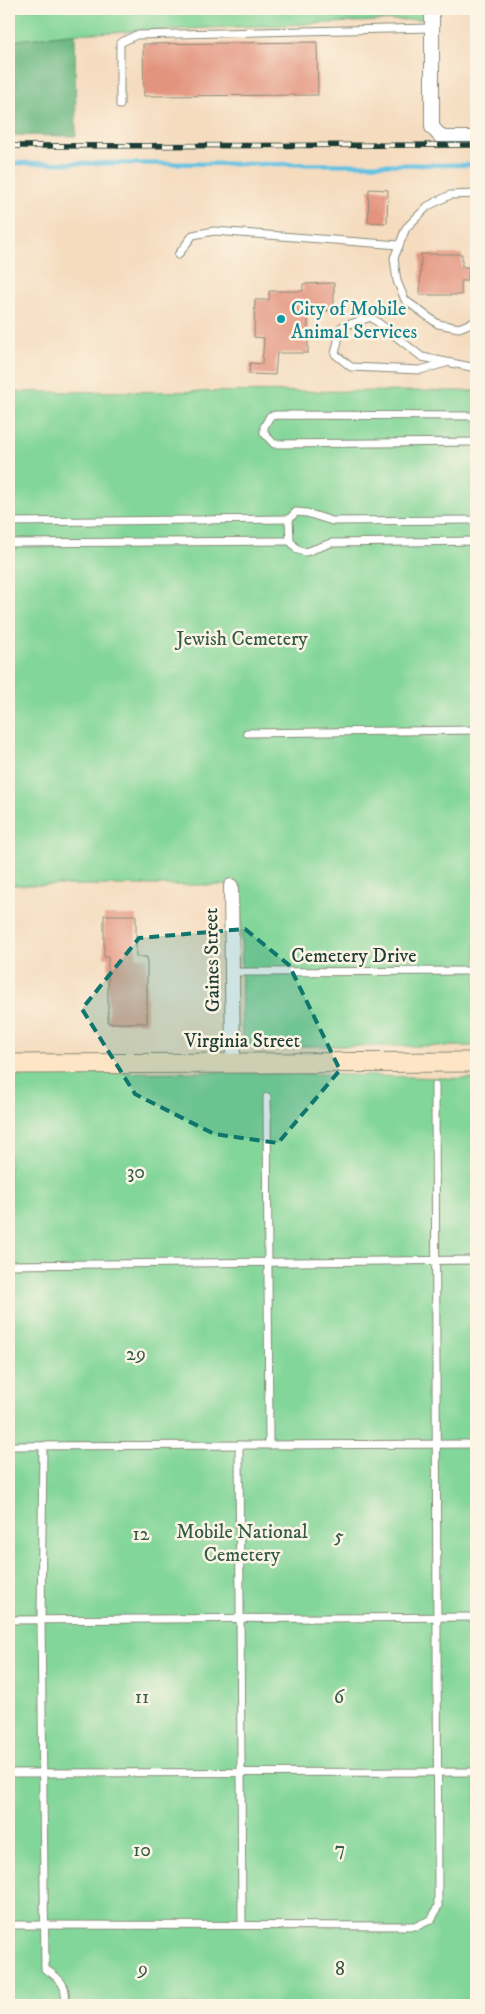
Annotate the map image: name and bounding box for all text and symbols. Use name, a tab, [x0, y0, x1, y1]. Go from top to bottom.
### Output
place label: City of Mobile Animal Services	[291, 297, 418, 345]
marker: City of Mobile Animal Services	[275, 313, 287, 325]
park label: Jewish Cemetery	[174, 627, 308, 652]
street label: Gaines Street	[199, 907, 226, 1012]
street label: Cemetery Drive	[291, 944, 417, 969]
street label: Virginia Street	[183, 1029, 300, 1054]
park label: 30	[127, 1160, 145, 1185]
park label: 29	[126, 1342, 146, 1367]
park label: Mobile National Cemetery	[176, 1520, 308, 1568]
park label: 12	[132, 1522, 150, 1547]
park label: 5	[334, 1524, 344, 1549]
park label: 11	[135, 1685, 149, 1710]
park label: 6	[334, 1685, 345, 1710]
park label: 7	[335, 1837, 345, 1862]
park label: 10	[133, 1838, 151, 1863]
park label: 9	[137, 1957, 148, 1982]
park label: 8	[335, 1957, 345, 1982]

